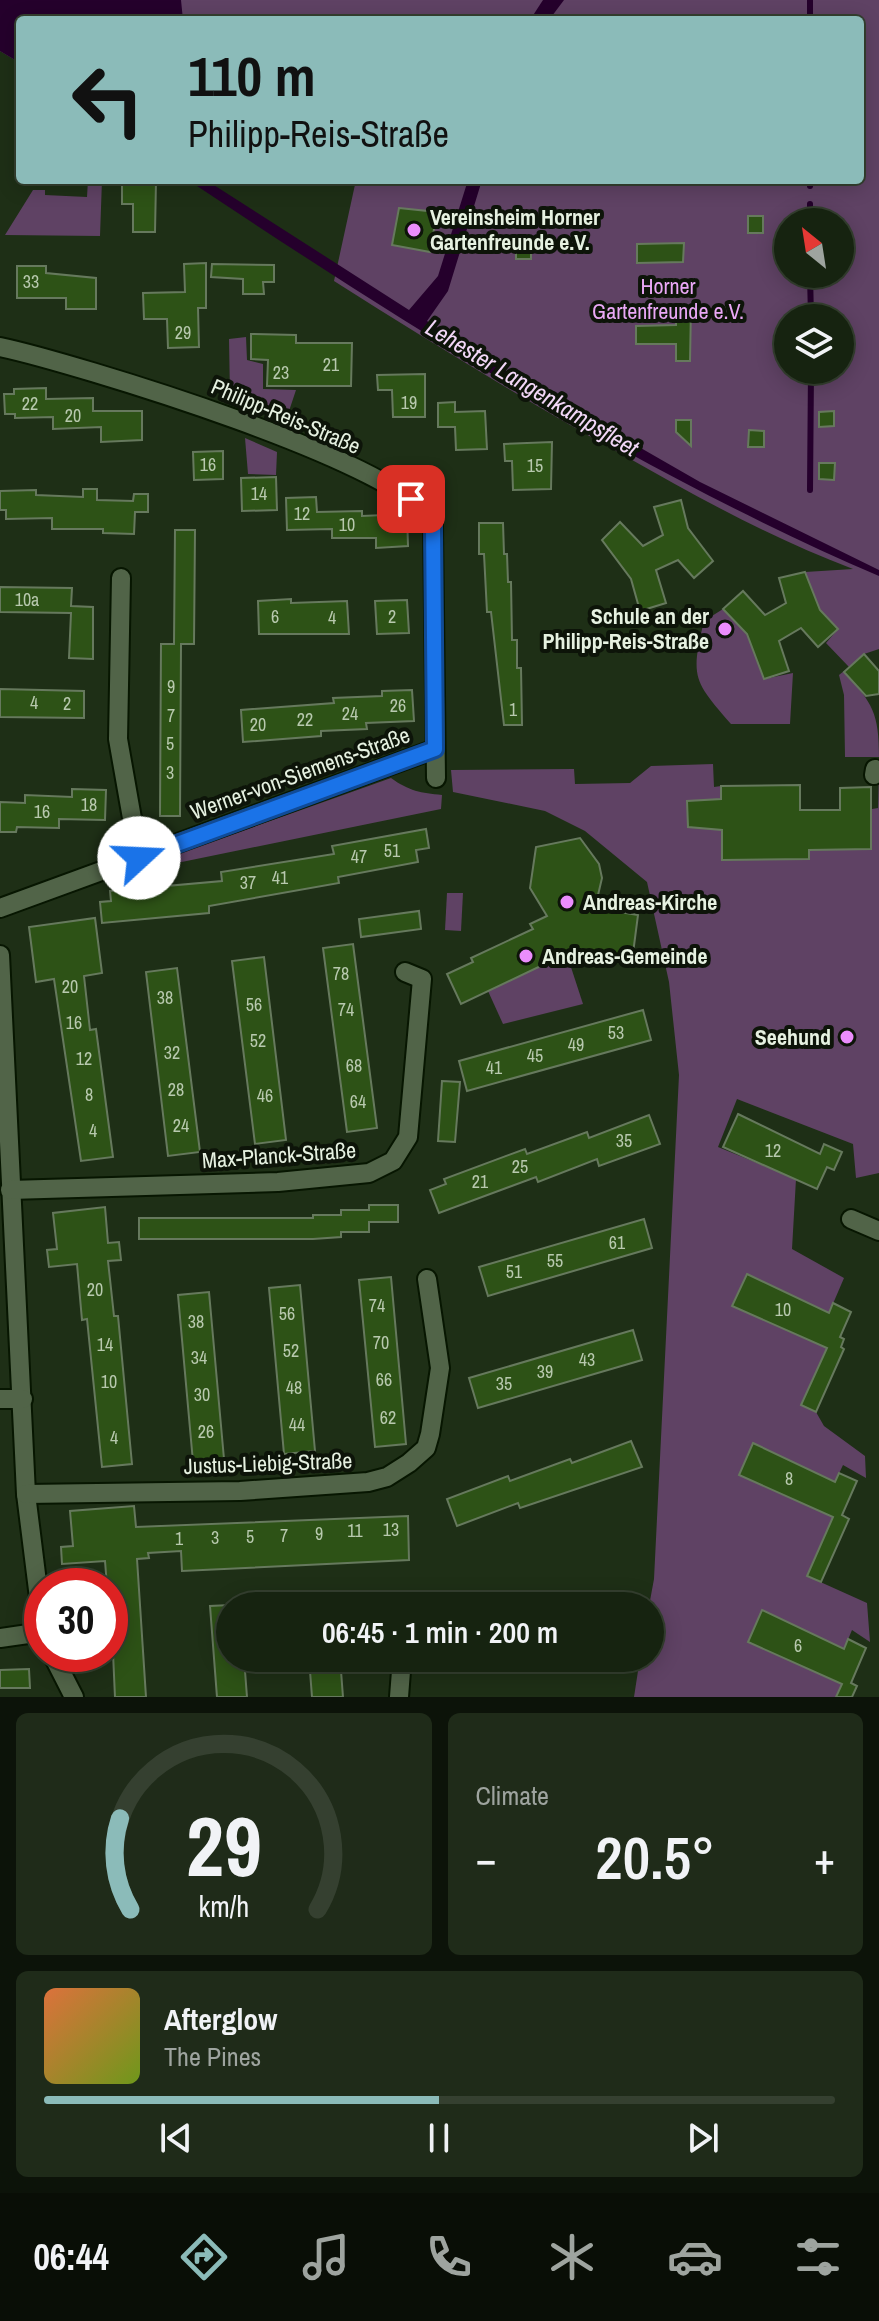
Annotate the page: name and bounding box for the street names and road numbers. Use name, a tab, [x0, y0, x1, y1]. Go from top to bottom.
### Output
street label: Philipp-Reis-Straße	[207, 371, 365, 461]
street label: Werner-von-Siemens-Straße	[186, 719, 414, 827]
street label: Max-Planck-Straße	[201, 1135, 357, 1175]
street label: Justus-Liebig-Straße	[183, 1445, 353, 1481]

